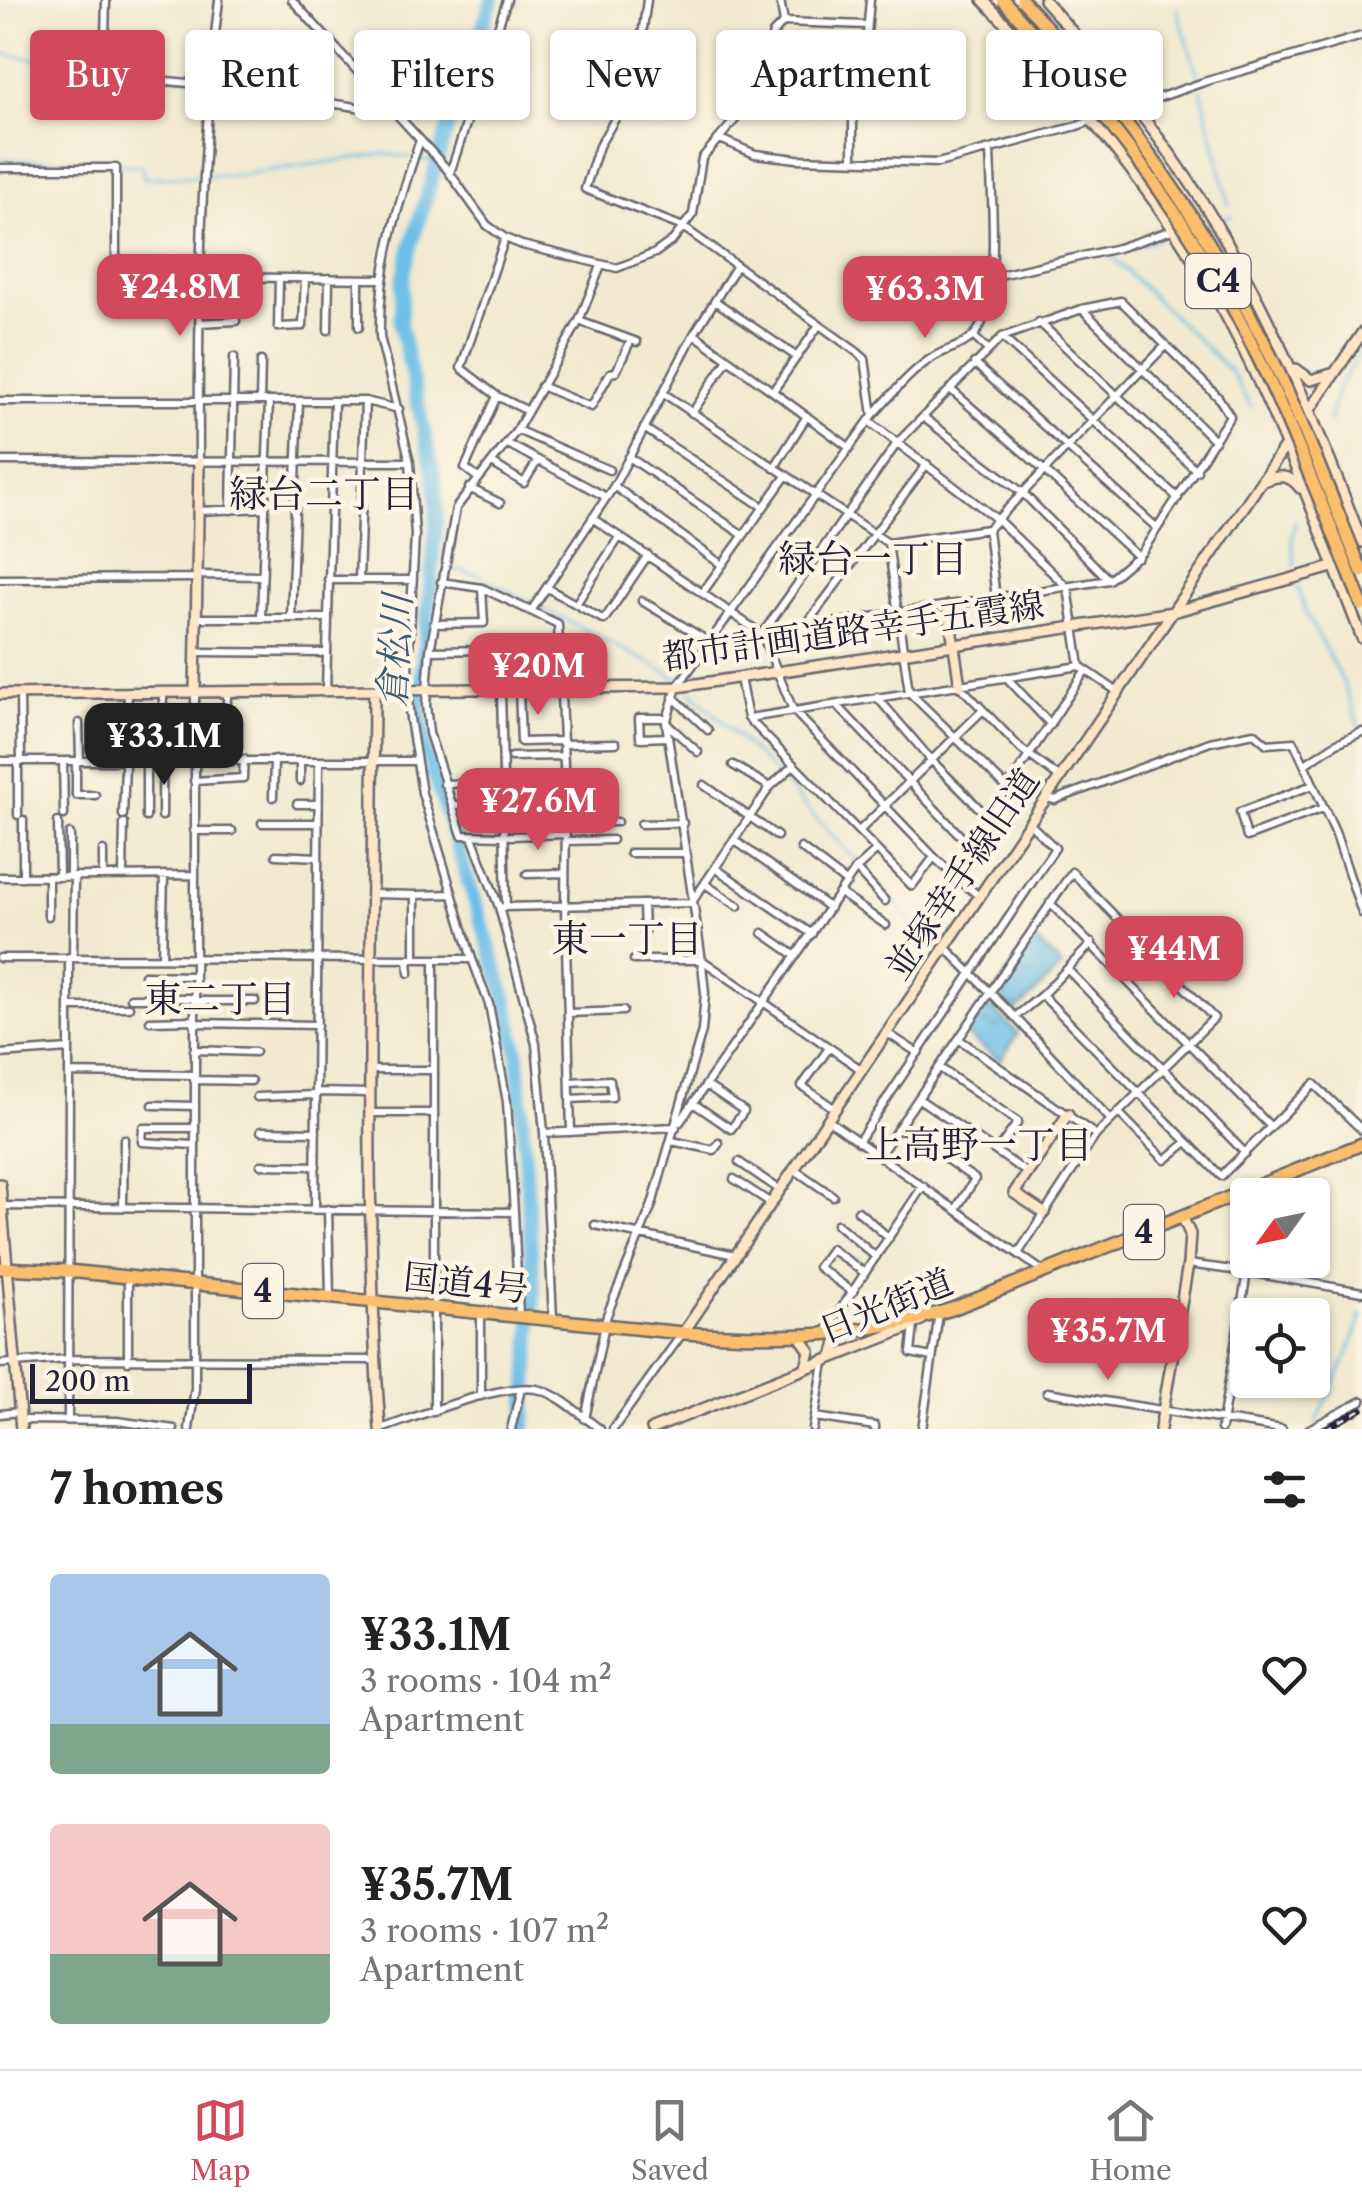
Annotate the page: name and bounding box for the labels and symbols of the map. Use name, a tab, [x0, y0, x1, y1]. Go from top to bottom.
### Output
pin: ¥24.8M	[99, 254, 261, 339]
road number: C4	[1186, 254, 1250, 308]
pin: ¥63.3M	[844, 256, 1006, 341]
district label: 緑台二丁目	[229, 470, 419, 517]
district label: 緑台一丁目	[778, 535, 968, 582]
street label: 都市計画道路幸手五霞線	[659, 582, 1047, 679]
water label: 倉松川	[368, 589, 421, 709]
pin: ¥20M	[479, 633, 597, 718]
pin: ¥33.1M	[83, 703, 245, 788]
street label: 並塚幸手線旧道	[875, 760, 1048, 987]
pin: ¥27.6M	[457, 768, 619, 853]
district label: 東一丁目	[551, 915, 703, 962]
pin: ¥44M	[1115, 916, 1233, 1001]
district label: 東二丁目	[144, 975, 296, 1022]
district label: 上高野一丁目	[865, 1121, 1093, 1168]
north arrow	[1230, 1178, 1330, 1278]
road number: 4	[1124, 1205, 1164, 1259]
street label: 国道4号	[402, 1255, 531, 1310]
street label: 日光街道	[813, 1259, 959, 1352]
road number: 4	[243, 1264, 283, 1318]
pin: ¥35.7M	[1027, 1298, 1189, 1383]
scale bar	[30, 1359, 252, 1404]

